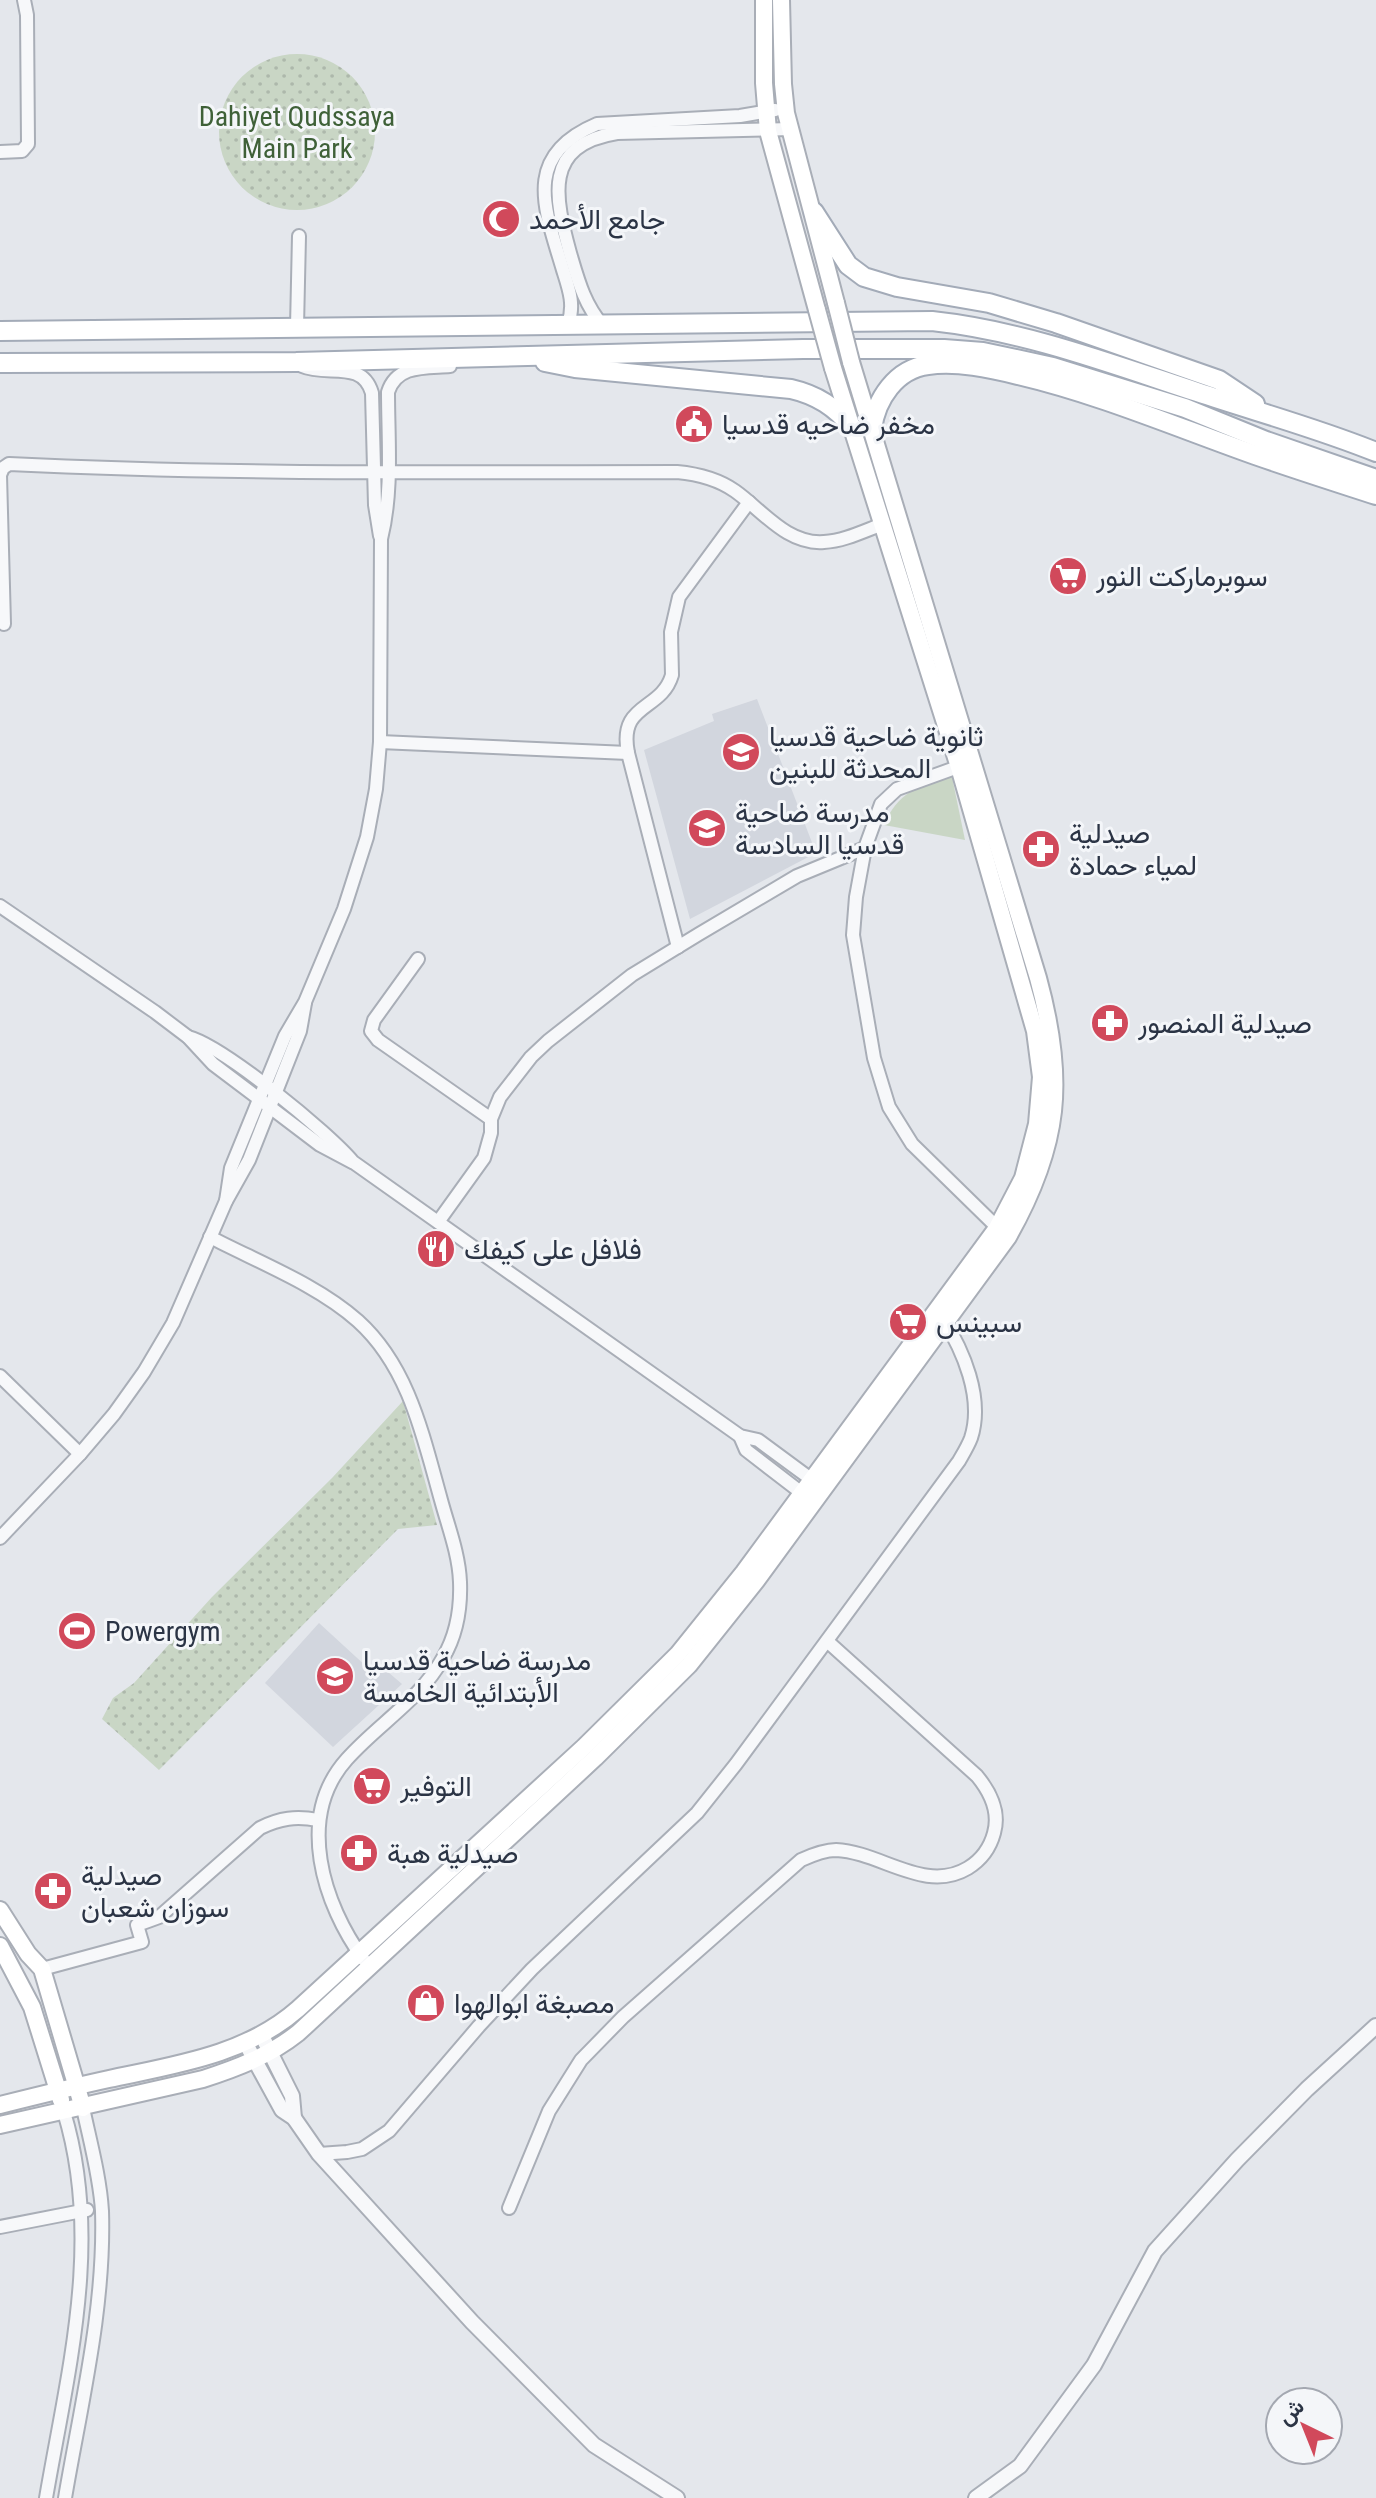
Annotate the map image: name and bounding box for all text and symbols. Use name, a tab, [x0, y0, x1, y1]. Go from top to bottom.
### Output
park label: Dahiyet Qudssaya Main Park	[199, 100, 395, 165]
mosque icon: جامع الأحمد	[480, 198, 522, 240]
place label: جامع الأحمد	[529, 203, 665, 239]
public building icon: مخفر ضاحيه قدسيا	[673, 403, 715, 445]
place label: مخفر ضاحيه قدسيا	[722, 408, 935, 442]
supermarket icon: سوبرماركت النور	[1047, 555, 1089, 597]
place label: سوبرماركت النور	[1095, 560, 1268, 594]
place label: ثانوية ضاحية قدسيا المحدثة للبنين	[769, 720, 984, 785]
school or university icon: ثانوية ضاحية قدسيا المحدثة للبنين	[720, 731, 762, 773]
place label: مدرسة ضاحية قدسيا السادسة	[735, 796, 904, 861]
school or university icon: مدرسة ضاحية قدسيا السادسة	[686, 807, 728, 849]
place label: صيدلية لمياء حمادة	[1069, 817, 1197, 882]
pharmacy icon: صيدلية لمياء حمادة	[1020, 828, 1062, 870]
pharmacy icon: صيدلية المنصور	[1089, 1002, 1131, 1044]
place label: صيدلية المنصور	[1137, 1007, 1312, 1041]
restaurant icon: فلافل على كيفك	[415, 1228, 457, 1270]
place label: فلافل على كيفك	[464, 1233, 642, 1266]
supermarket icon: سبينس	[887, 1301, 929, 1343]
place label: سبينس	[936, 1306, 1022, 1339]
sports icon: Powergym	[56, 1610, 98, 1652]
place label: Powergym	[105, 1615, 221, 1648]
place label: مدرسة ضاحية قدسيا الأبتدائية الخامسة	[363, 1644, 591, 1709]
school or university icon: مدرسة ضاحية قدسيا الأبتدائية الخامسة	[314, 1655, 356, 1697]
supermarket icon: التوفير	[351, 1765, 393, 1807]
place label: التوفير	[399, 1770, 472, 1804]
pharmacy icon: صيدلية هبة	[338, 1832, 380, 1874]
place label: صيدلية هبة	[387, 1837, 518, 1870]
place label: صيدلية سوزان شعبان	[81, 1859, 229, 1925]
pharmacy icon: صيدلية سوزان شعبان	[32, 1870, 74, 1912]
shop icon: مصبغة ابوالهوا	[405, 1982, 447, 2024]
place label: مصبغة ابوالهوا	[454, 1987, 614, 2021]
north arrow	[1264, 2386, 1344, 2466]
text: ش	[1273, 2394, 1310, 2431]

